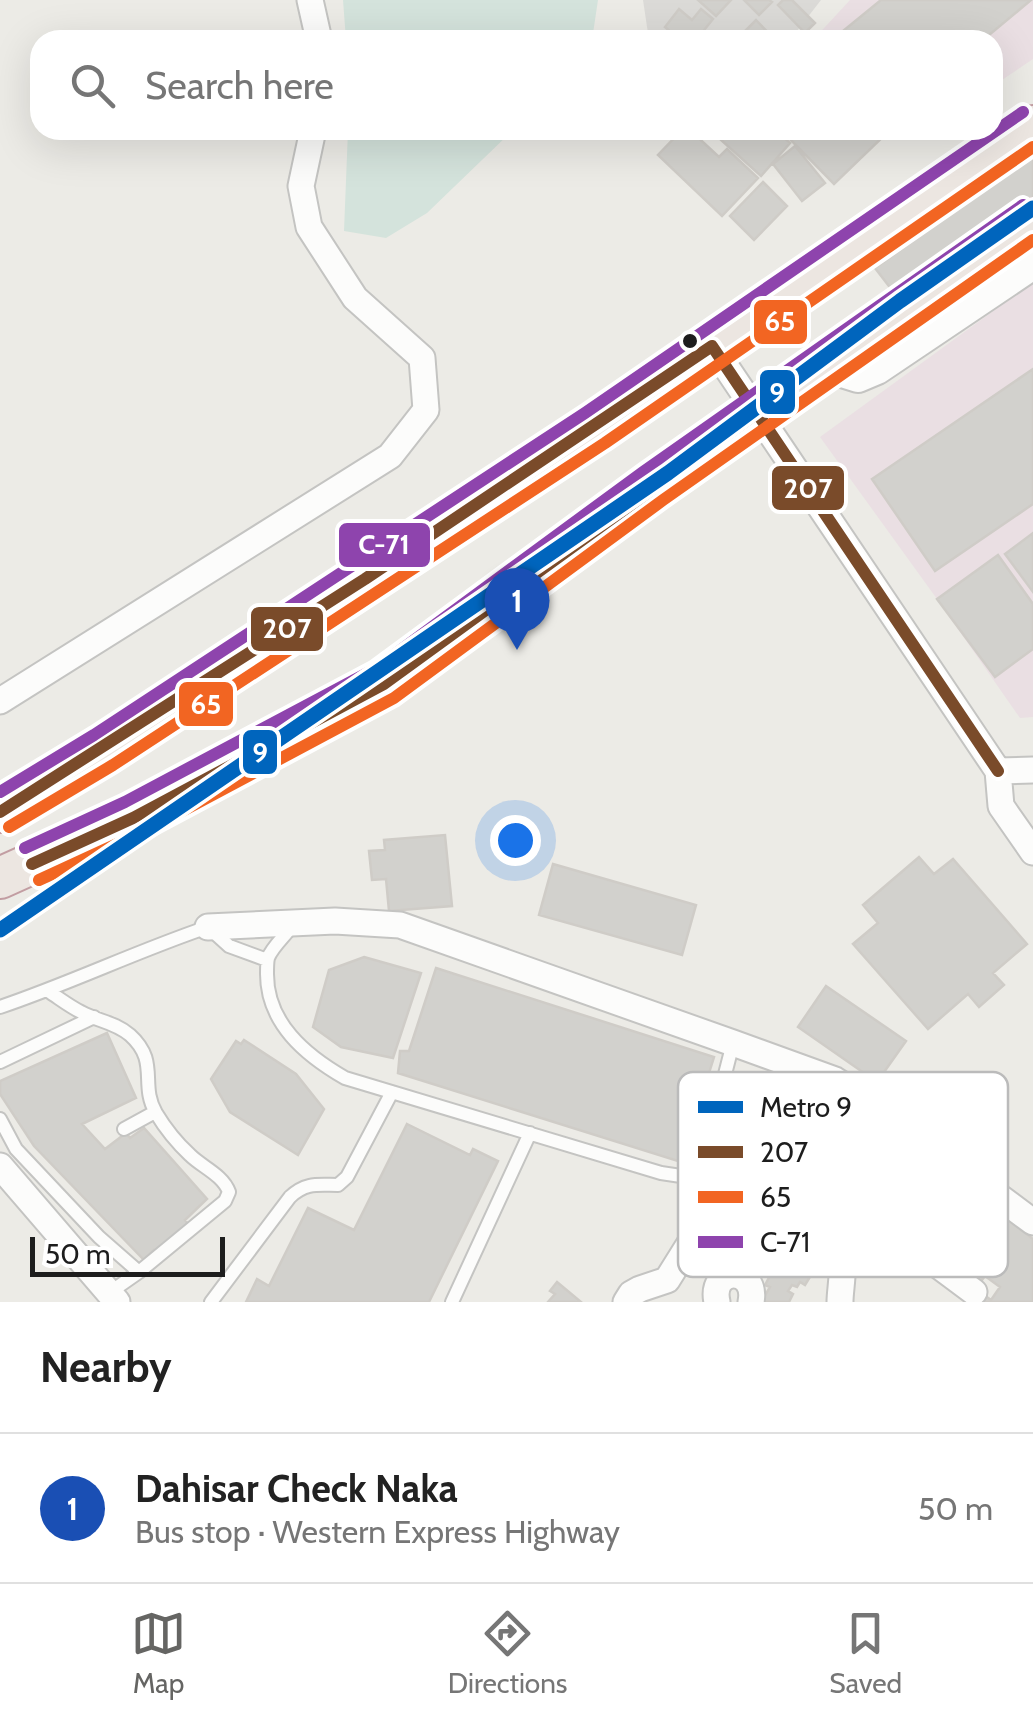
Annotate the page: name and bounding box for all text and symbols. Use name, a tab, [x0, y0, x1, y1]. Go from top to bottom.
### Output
search box	[30, 30, 1003, 140]
icon: search	[65, 58, 120, 113]
text: Search here	[145, 62, 334, 109]
line badge: 65	[752, 298, 809, 346]
text: 65	[765, 304, 795, 338]
unlabelled marker	[680, 331, 700, 351]
line badge: 9	[758, 368, 797, 416]
text: 9	[769, 375, 785, 409]
line badge: 207	[770, 464, 846, 512]
text: 207	[784, 471, 833, 505]
line badge: C-71	[337, 521, 432, 569]
text: C-71	[358, 527, 410, 561]
pin: 1	[484, 568, 550, 650]
line badge: 207	[249, 605, 325, 653]
text: 207	[263, 611, 312, 645]
line badge: 65	[177, 680, 235, 728]
text: 65	[191, 687, 221, 721]
line badge: 9	[241, 728, 279, 776]
text: 9	[252, 735, 268, 769]
your location	[490, 815, 541, 866]
legend	[678, 1072, 1008, 1277]
text: Metro 9	[760, 1090, 852, 1124]
text: 207	[760, 1135, 808, 1169]
text: 65	[760, 1180, 791, 1214]
text: C-71	[760, 1225, 810, 1259]
scale bar	[30, 1232, 225, 1276]
text: 50 m	[45, 1237, 111, 1271]
text: Nearby	[40, 1341, 172, 1393]
text: Dahisar Check Naka	[135, 1465, 458, 1512]
text: 1	[67, 1489, 78, 1528]
text: 50 m	[918, 1489, 993, 1528]
text: Bus stop · Western Express Highway	[135, 1512, 620, 1551]
tab: Map	[131, 1606, 186, 1700]
tab: Directions	[448, 1606, 567, 1700]
tab: Saved	[829, 1606, 902, 1700]

